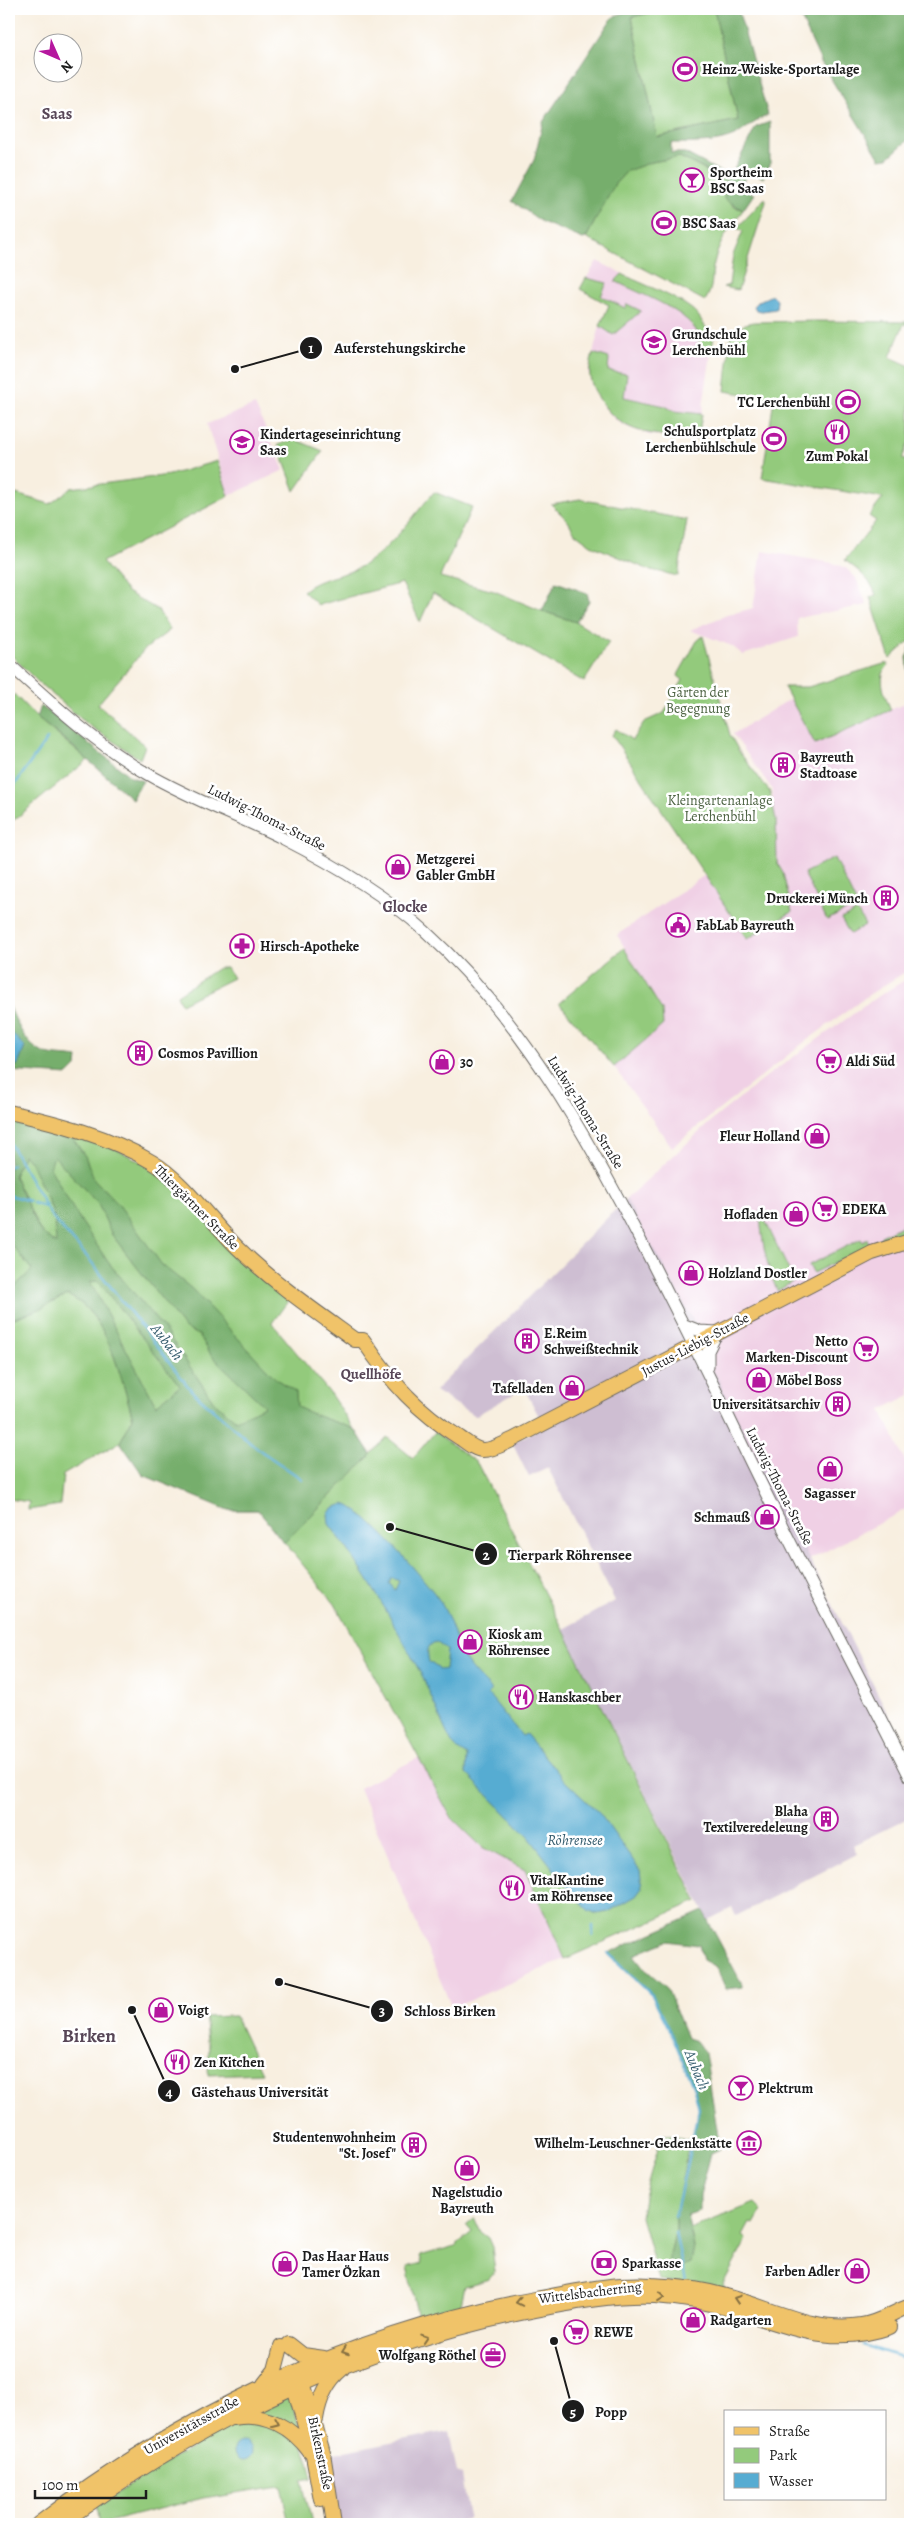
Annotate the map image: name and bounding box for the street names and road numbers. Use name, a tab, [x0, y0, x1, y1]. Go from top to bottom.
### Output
street label: Ludwig-Thoma-Straße	[205, 779, 329, 855]
street label: Ludwig-Thoma-Straße	[543, 1052, 628, 1172]
street label: Thiergärtner Straße	[150, 1161, 243, 1254]
street label: Justus-Liebig-Straße	[638, 1308, 752, 1381]
street label: Ludwig-Thoma-Straße	[742, 1424, 818, 1548]
street label: Wittelsbacherring	[536, 2277, 643, 2308]
street label: Universitätsstraße	[140, 2391, 242, 2459]
street label: Birkenstraße	[303, 2415, 338, 2492]

